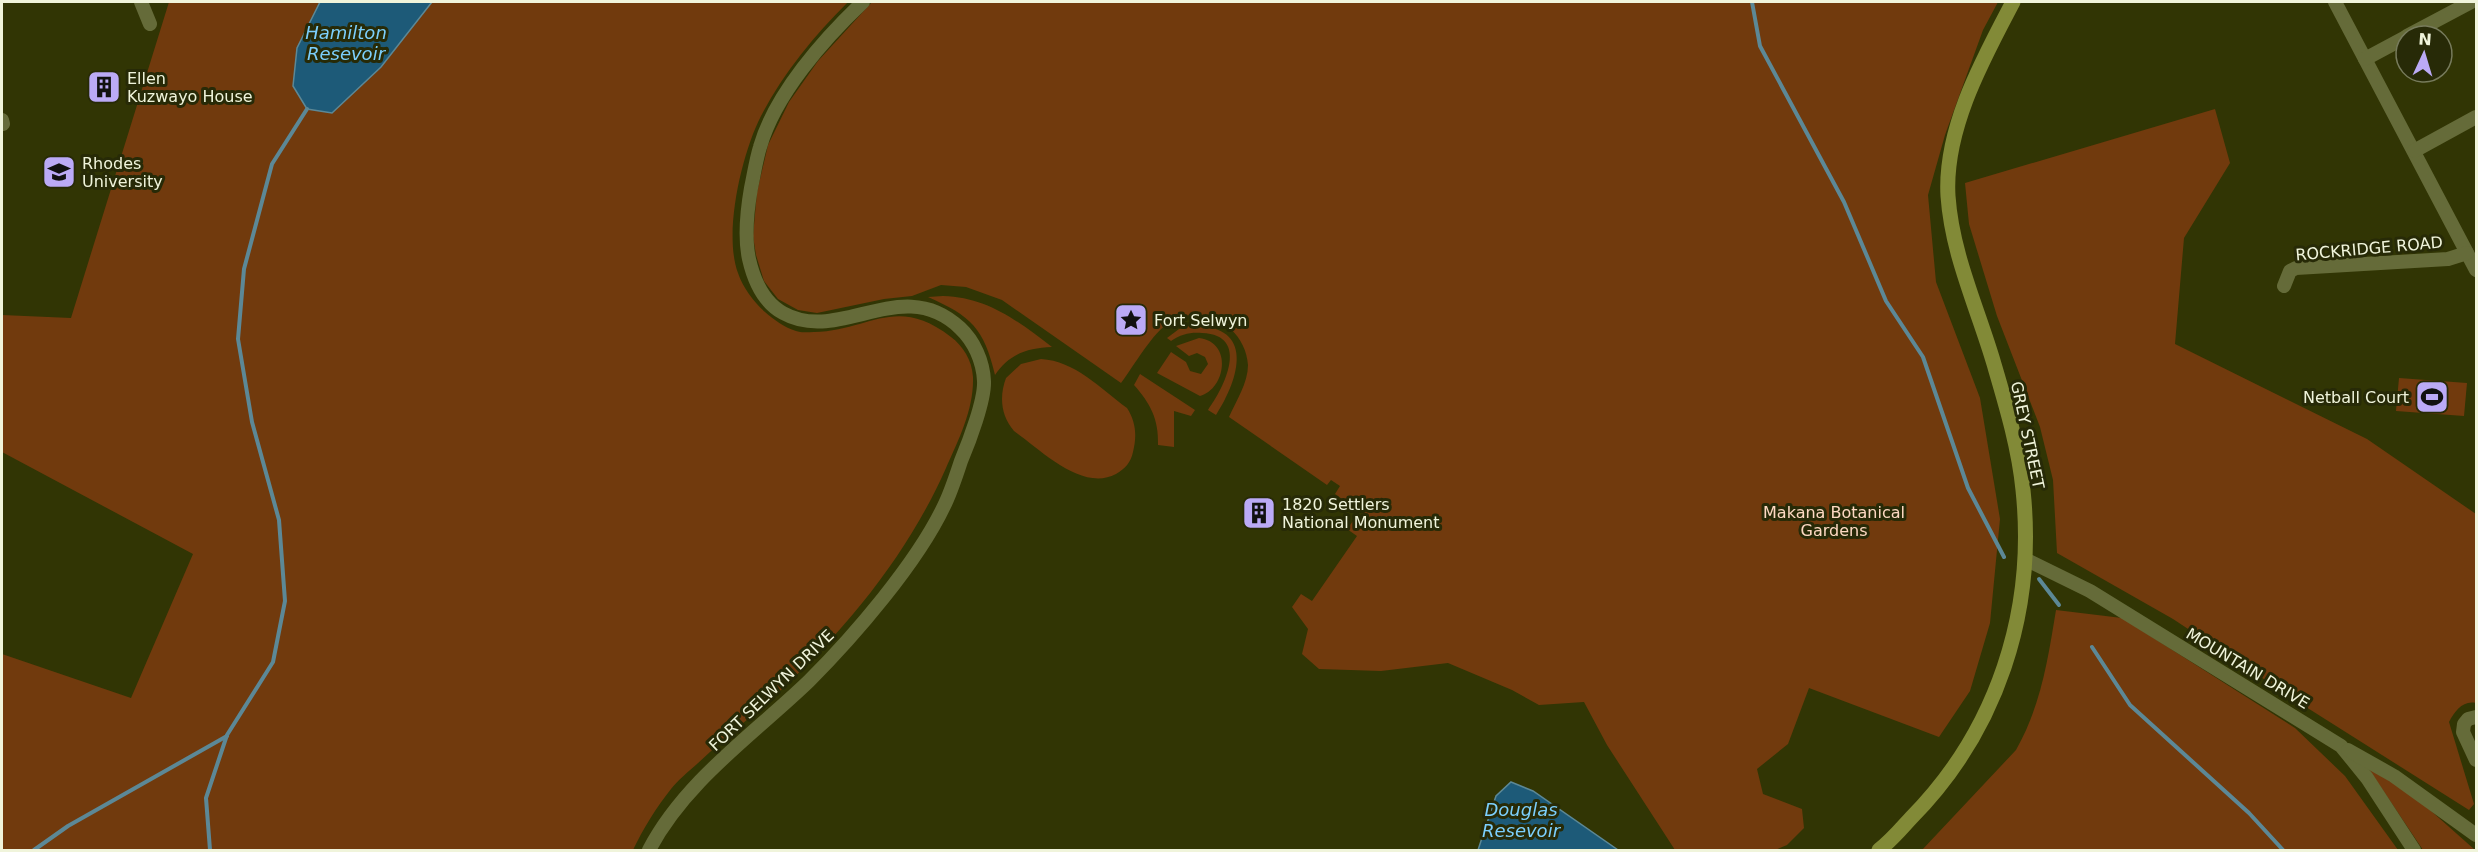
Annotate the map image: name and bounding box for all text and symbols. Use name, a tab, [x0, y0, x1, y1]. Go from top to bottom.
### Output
water label: Hamilton Resevoir	[305, 22, 387, 64]
north arrow	[2394, 24, 2454, 84]
text: N	[2418, 30, 2432, 49]
building icon: Ellen Kuzwayo House	[86, 69, 122, 105]
place label: Ellen Kuzwayo House	[127, 69, 253, 106]
school or university icon: Rhodes University	[41, 154, 77, 190]
place label: Rhodes University	[82, 154, 163, 191]
street label: ROCKRIDGE ROAD	[2295, 233, 2444, 264]
place icon: Fort Selwyn	[1113, 302, 1149, 338]
place label: Fort Selwyn	[1154, 311, 1248, 330]
sports icon: Netball Court	[2414, 379, 2450, 415]
street label: GREY STREET	[2007, 380, 2048, 491]
place label: Netball Court	[2303, 388, 2409, 407]
building icon: 1820 Settlers National Monument	[1241, 495, 1277, 531]
place label: 1820 Settlers National Monument	[1282, 495, 1439, 532]
park label: Makana Botanical Gardens	[1763, 503, 1905, 540]
street label: MOUNTAIN DRIVE	[2183, 624, 2313, 713]
street label: FORT SELWYN DRIVE	[705, 626, 838, 755]
water label: Douglas Resevoir	[1482, 799, 1562, 841]

